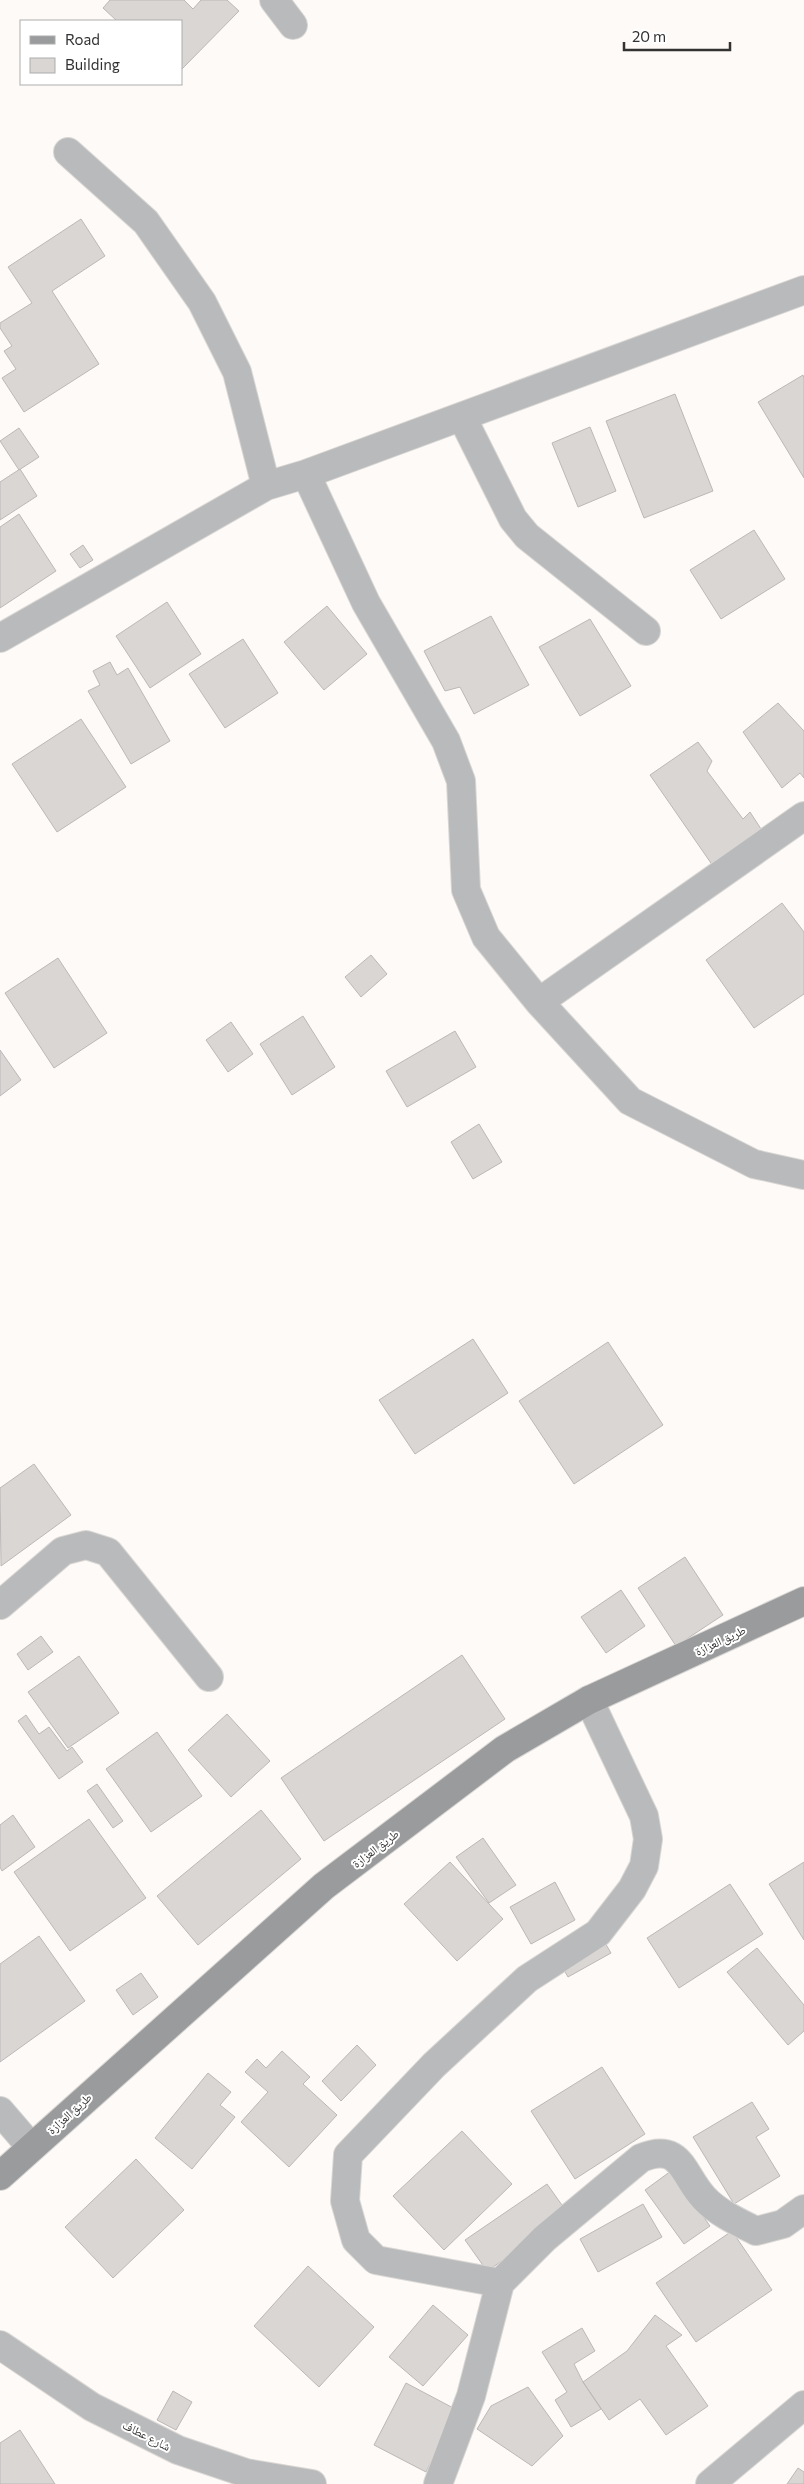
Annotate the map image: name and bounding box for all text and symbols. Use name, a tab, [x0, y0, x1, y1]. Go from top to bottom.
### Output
legend	[20, 20, 182, 85]
scale bar	[624, 20, 730, 52]
text: 20 m	[632, 27, 666, 45]
text: Road	[65, 30, 100, 48]
text: Building	[65, 55, 120, 73]
street label: طريق العزازة	[692, 1622, 748, 1659]
street label: طريق العزازة	[349, 1826, 402, 1871]
street label: طريق العزازة	[44, 2090, 95, 2137]
street label: شارع عطاف	[120, 2417, 173, 2455]

